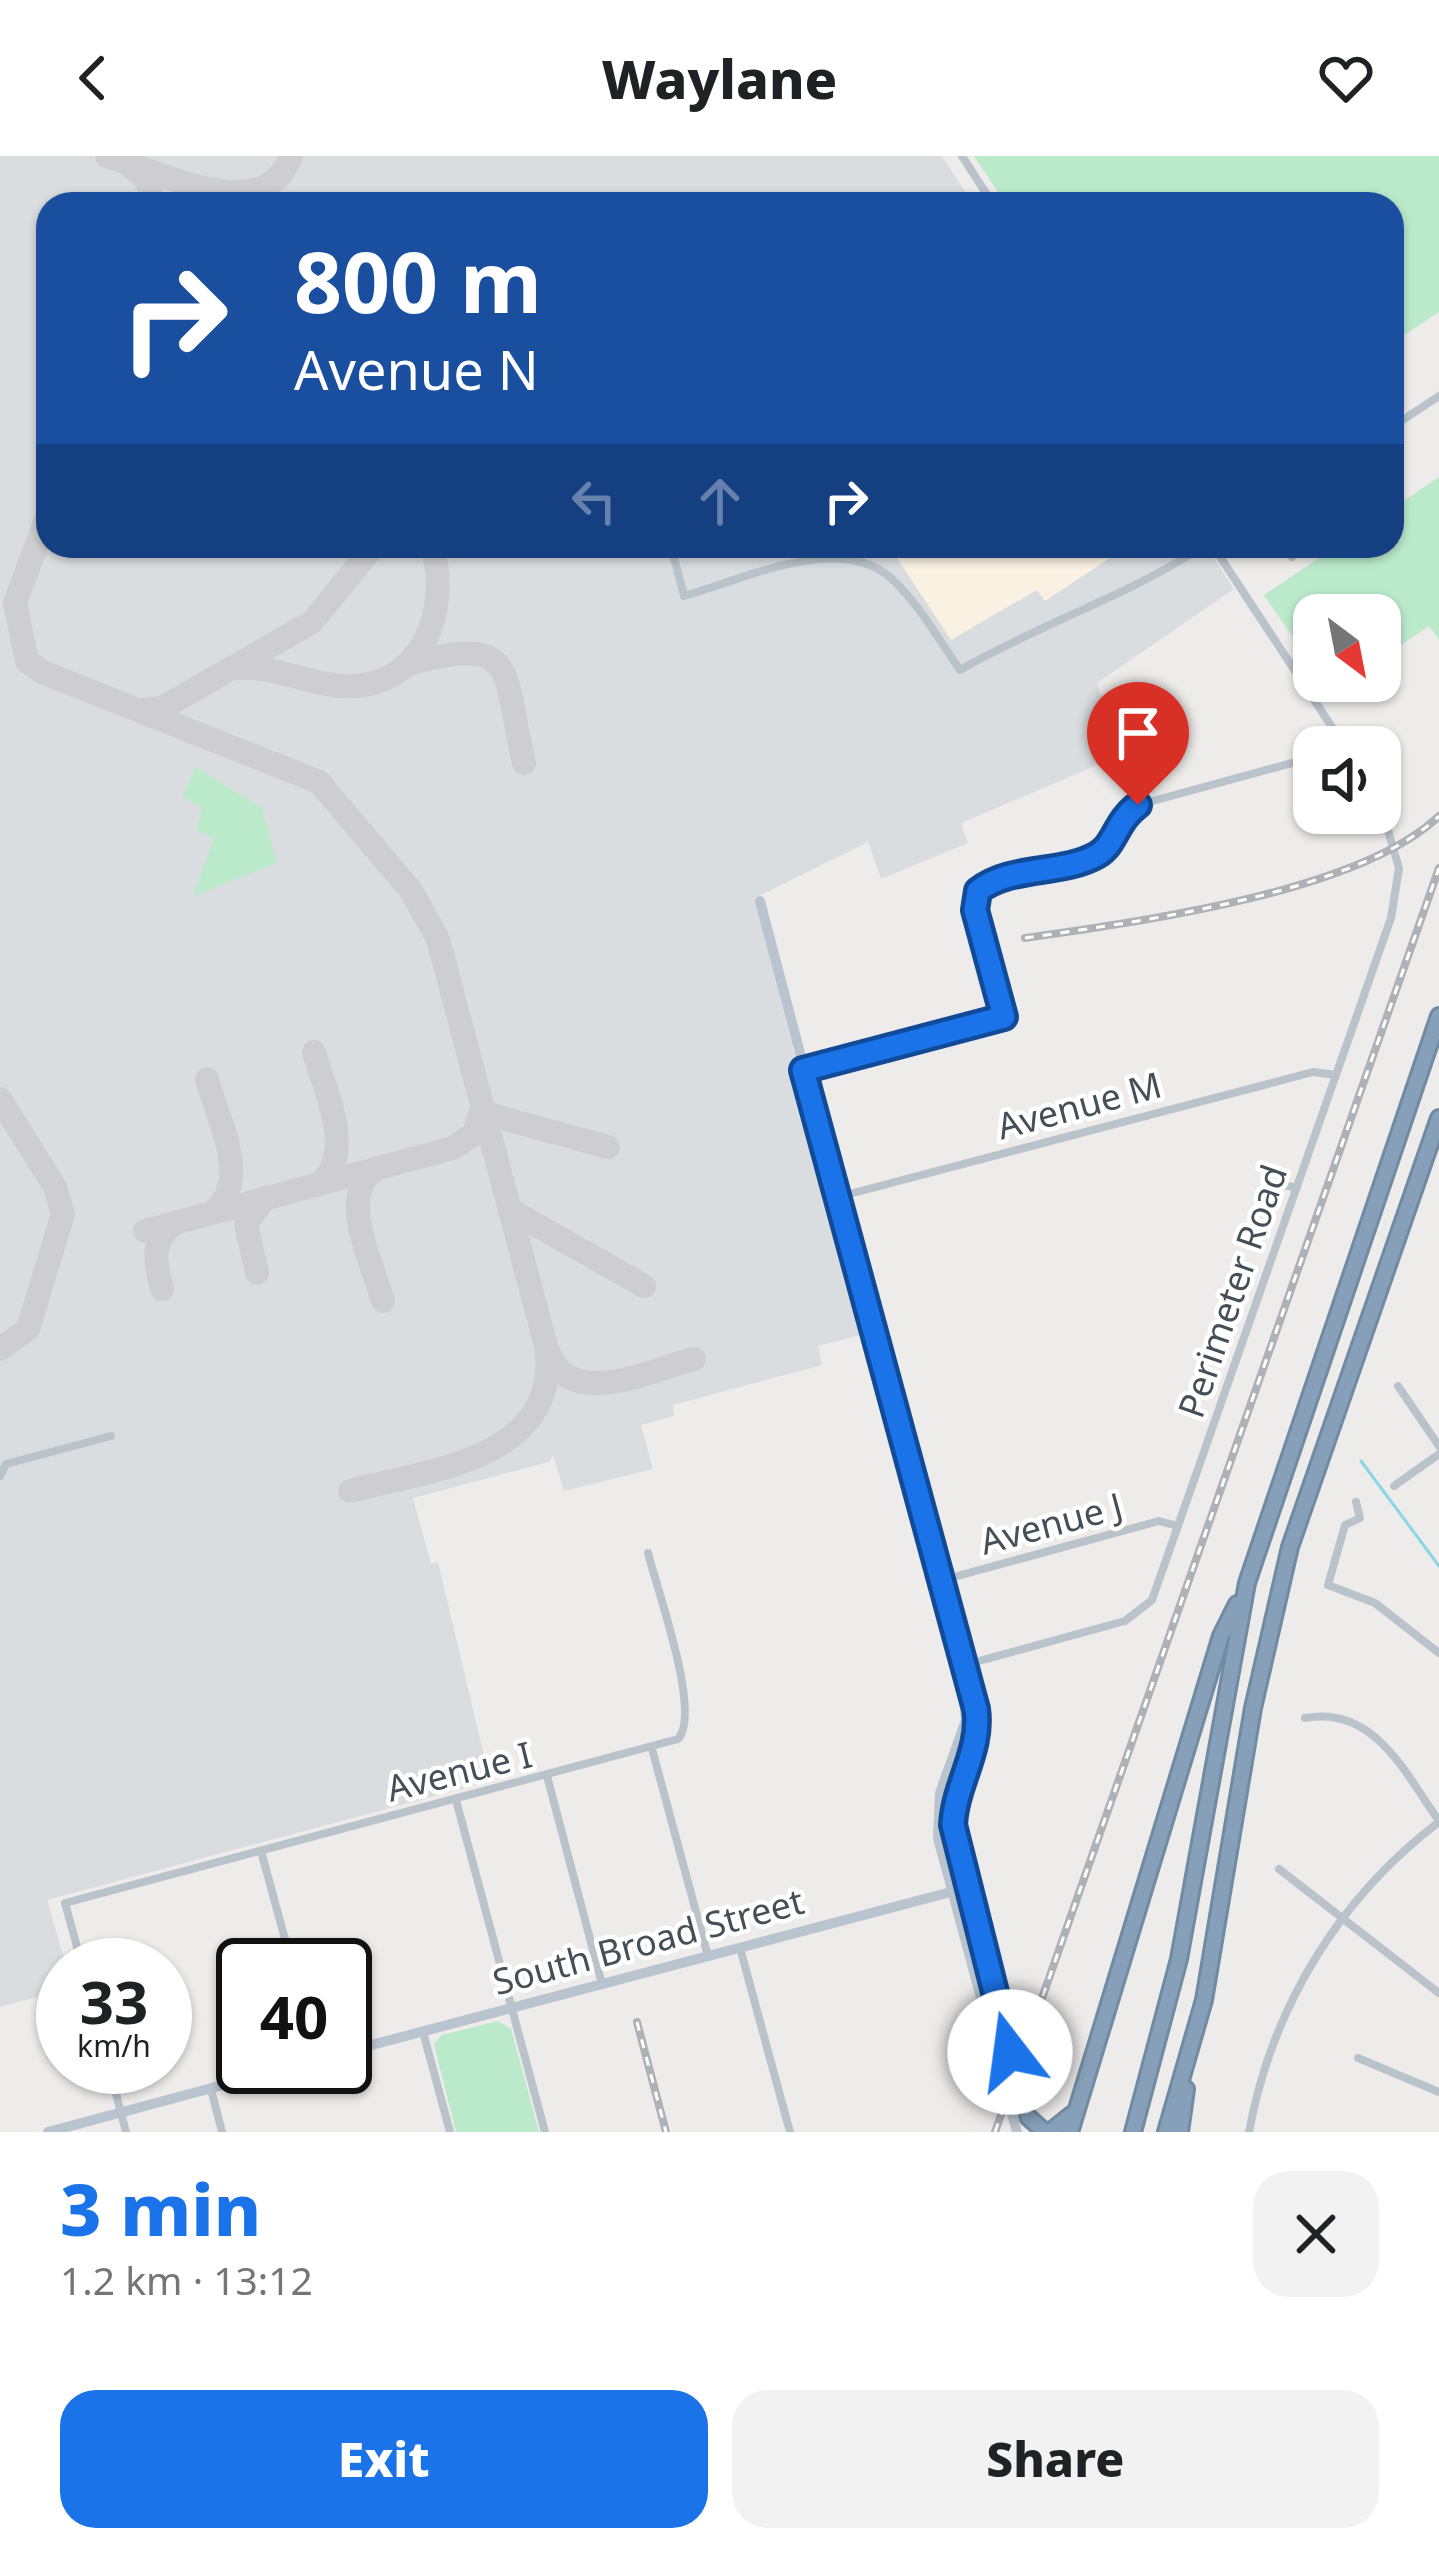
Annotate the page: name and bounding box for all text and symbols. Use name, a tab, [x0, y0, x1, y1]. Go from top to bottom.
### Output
text: Waylane	[602, 41, 837, 115]
icon: back	[60, 45, 126, 111]
icon: heart	[1313, 45, 1379, 111]
text: 800 m	[294, 223, 542, 338]
icon: right	[96, 240, 252, 396]
text: Avenue N	[294, 332, 539, 406]
icon: left	[561, 468, 627, 534]
icon: ahead	[687, 468, 753, 534]
icon: right	[813, 468, 879, 534]
north arrow	[1293, 594, 1401, 702]
map controls	[1293, 594, 1401, 834]
pin	[1087, 682, 1189, 805]
icon: arrive	[1105, 700, 1171, 766]
button: sound	[1293, 726, 1401, 834]
street label: Avenue M	[991, 1060, 1167, 1150]
street label: Perimeter Road	[1166, 1158, 1298, 1424]
street label: Avenue J	[974, 1480, 1128, 1566]
street label: Avenue I	[381, 1729, 537, 1813]
street label: South Broad Street	[487, 1876, 809, 2006]
speed limit sign: 40	[216, 1938, 372, 2094]
text: 33	[80, 1960, 148, 2042]
position arrow	[947, 1989, 1073, 2115]
text: km/h	[77, 2025, 151, 2066]
text: 3 min	[60, 2159, 261, 2257]
button: close	[1253, 2171, 1379, 2297]
text: 1.2 km · 13:12	[60, 2253, 313, 2306]
button: Exit	[60, 2390, 708, 2528]
button: Share	[732, 2390, 1379, 2528]

